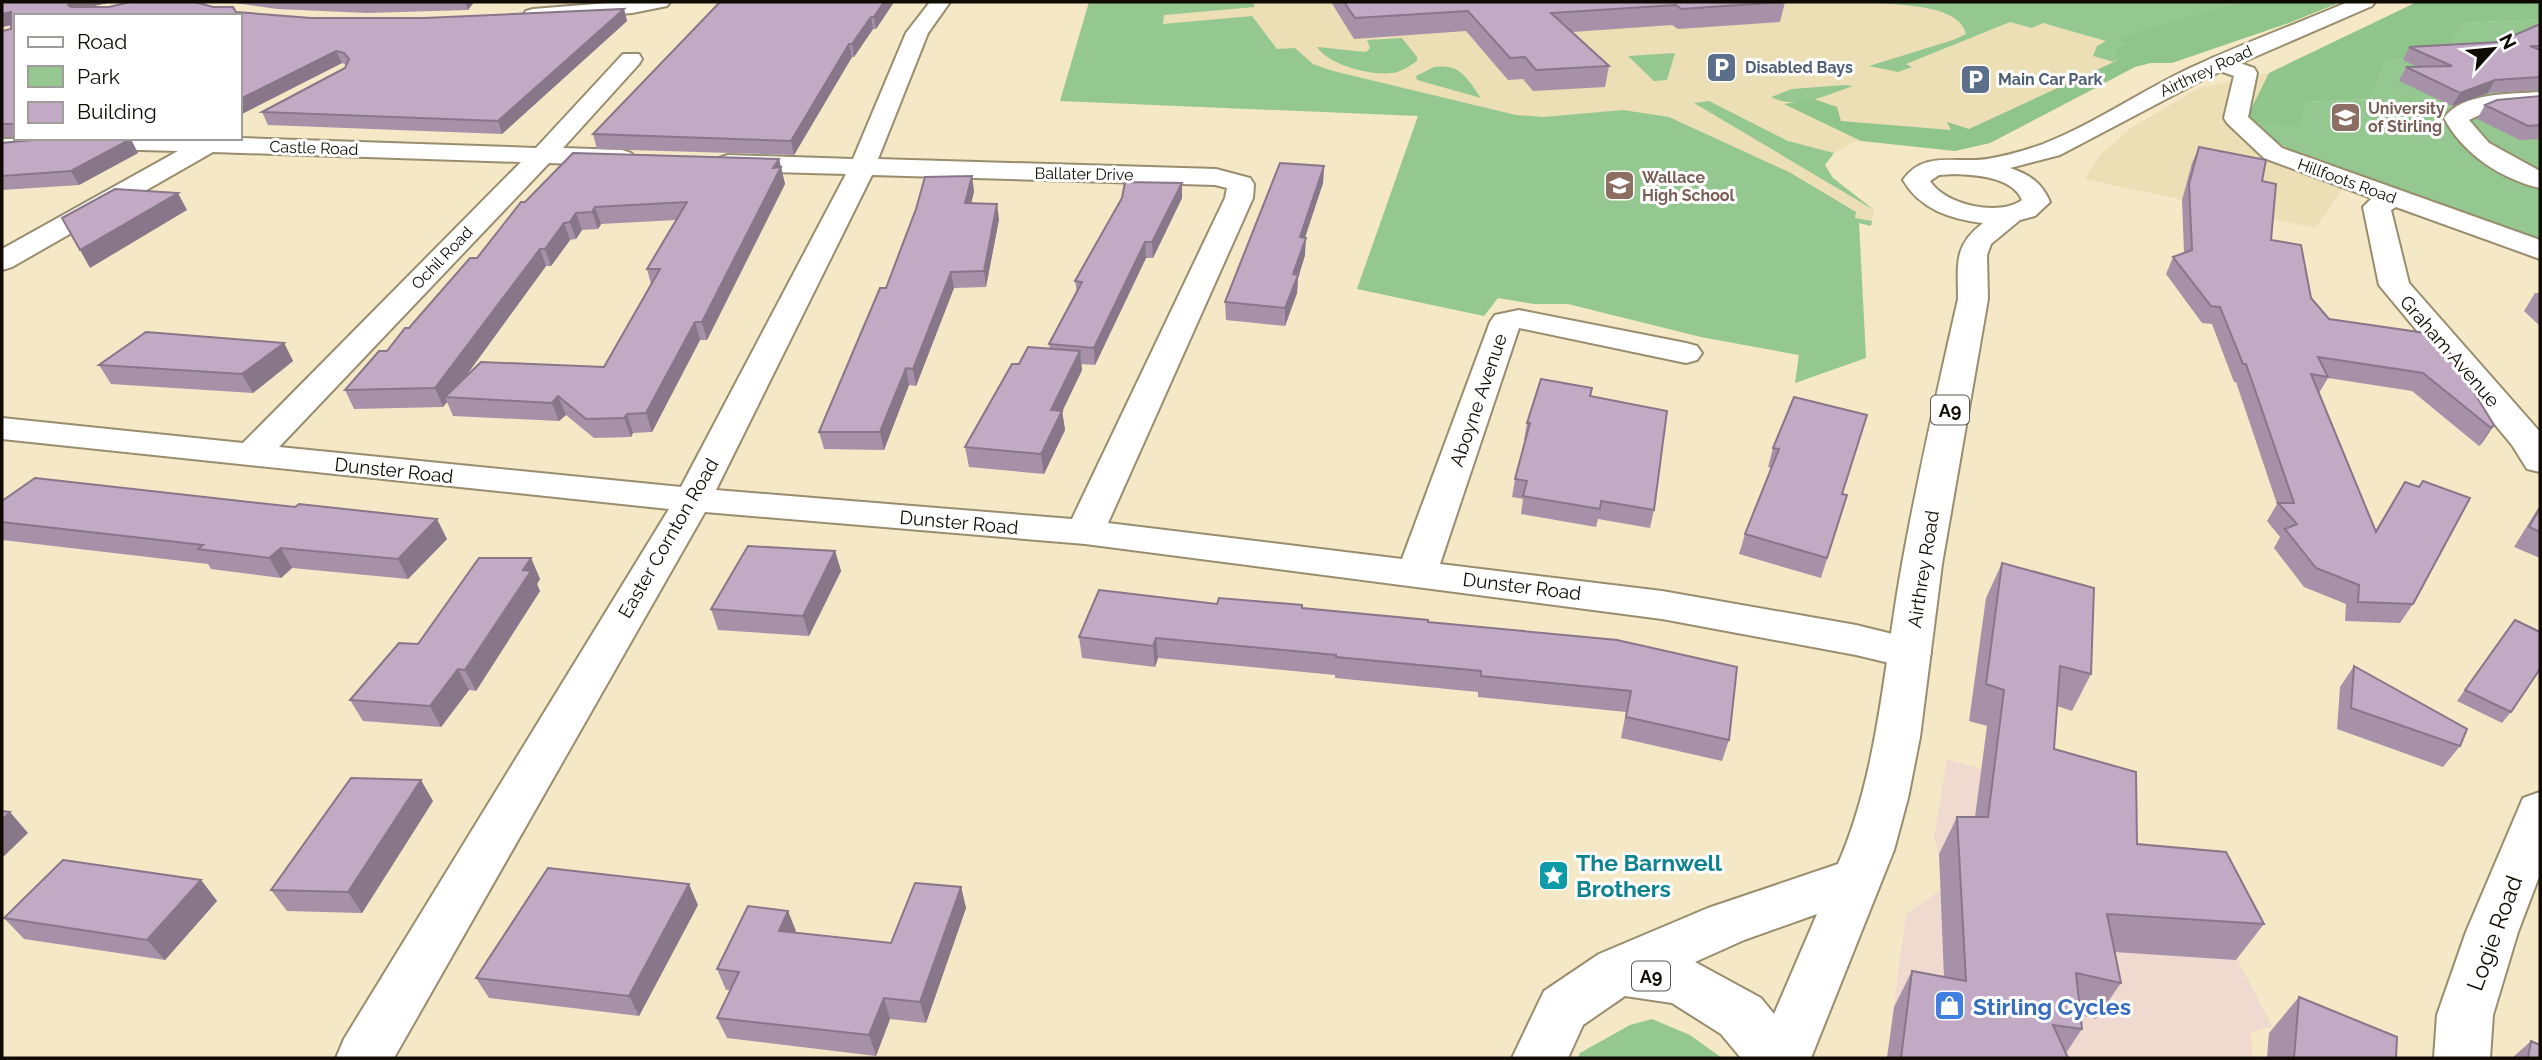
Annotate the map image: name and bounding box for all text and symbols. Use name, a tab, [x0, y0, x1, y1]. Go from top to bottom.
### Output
legend	[14, 14, 242, 140]
north arrow	[2458, 14, 2528, 84]
text: Road	[77, 29, 127, 54]
text: N	[2495, 30, 2521, 53]
street label: Airthrey Road	[2157, 41, 2255, 101]
parking icon: Disabled Bays	[1705, 50, 1739, 84]
place label: Disabled Bays	[1745, 58, 1853, 77]
parking icon: Main Car Park	[1958, 62, 1992, 96]
text: Park	[77, 64, 120, 89]
place label: Main Car Park	[1998, 70, 2103, 89]
text: Building	[77, 99, 157, 124]
place label: University of Stirling	[2368, 99, 2445, 136]
school or university icon: University of Stirling	[2328, 100, 2362, 134]
street label: Castle Road	[269, 137, 359, 159]
street label: Hillfoots Road	[2295, 154, 2399, 208]
street label: Ballater Drive	[1034, 164, 1134, 184]
place label: Wallace High School	[1642, 168, 1736, 205]
school or university icon: Wallace High School	[1602, 169, 1636, 203]
street label: Ochil Road	[407, 223, 477, 293]
street label: Graham Avenue	[2396, 291, 2504, 411]
street label: Aboyne Avenue	[1445, 331, 1511, 469]
road number: A9	[1931, 396, 1969, 424]
street label: Dunster Road	[334, 453, 454, 487]
street label: Easter Cornton Road	[613, 454, 723, 622]
street label: Dunster Road	[899, 506, 1019, 538]
street label: Airthrey Road	[1903, 509, 1943, 629]
street label: Dunster Road	[1462, 568, 1582, 604]
place label: The Barnwell Brothers	[1576, 849, 1723, 902]
place icon: The Barnwell Brothers	[1536, 858, 1570, 892]
street label: Logie Road	[2461, 872, 2527, 994]
road number: A9	[1632, 961, 1670, 990]
shop icon: Stirling Cycles	[1933, 989, 1967, 1023]
place label: Stirling Cycles	[1973, 993, 2131, 1020]

